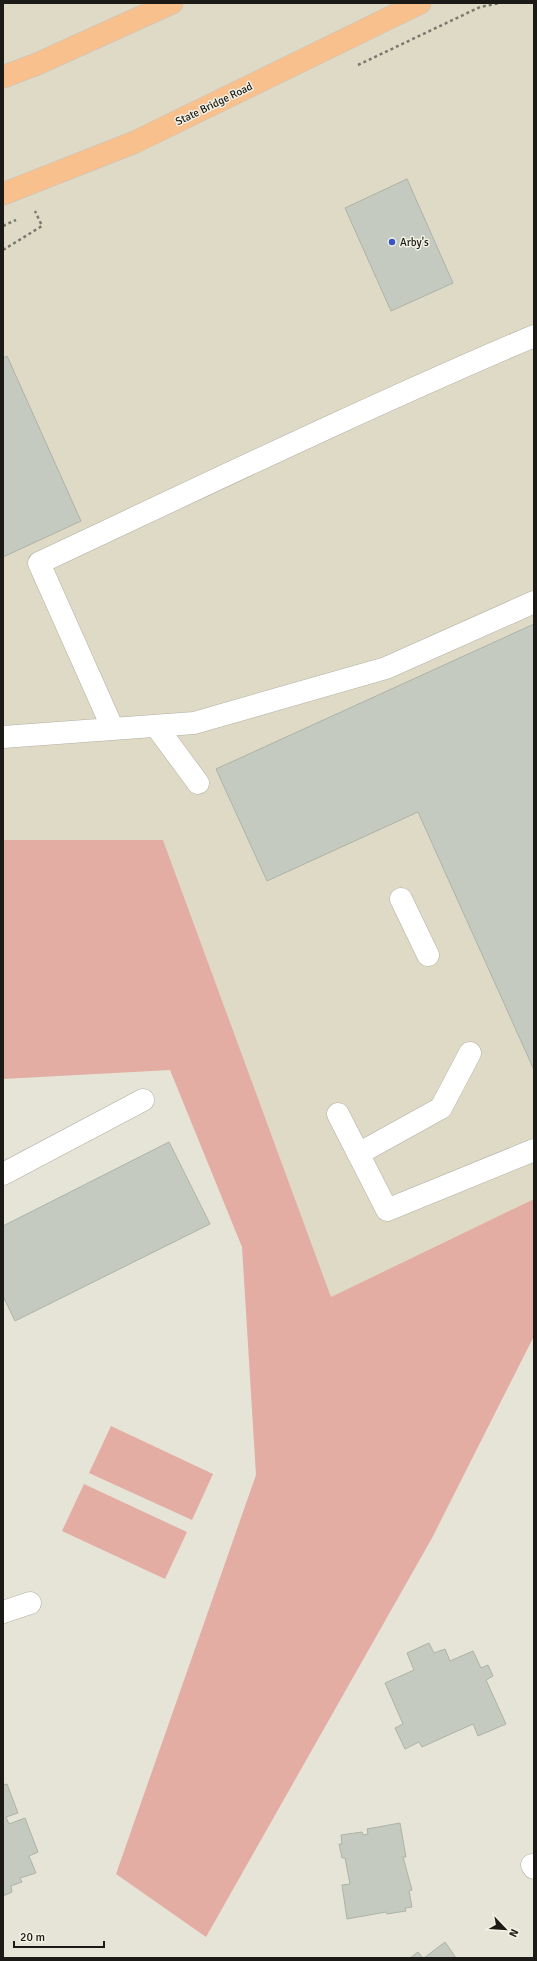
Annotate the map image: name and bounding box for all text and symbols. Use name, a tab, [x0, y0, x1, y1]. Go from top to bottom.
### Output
street label: State Bridge Road	[173, 80, 255, 128]
place label: Arby's	[400, 236, 429, 249]
marker: Arby's	[387, 237, 397, 247]
north arrow	[485, 1909, 525, 1949]
scale bar	[14, 1923, 104, 1949]
text: N	[506, 1927, 521, 1939]
text: 20 m	[20, 1930, 45, 1945]

